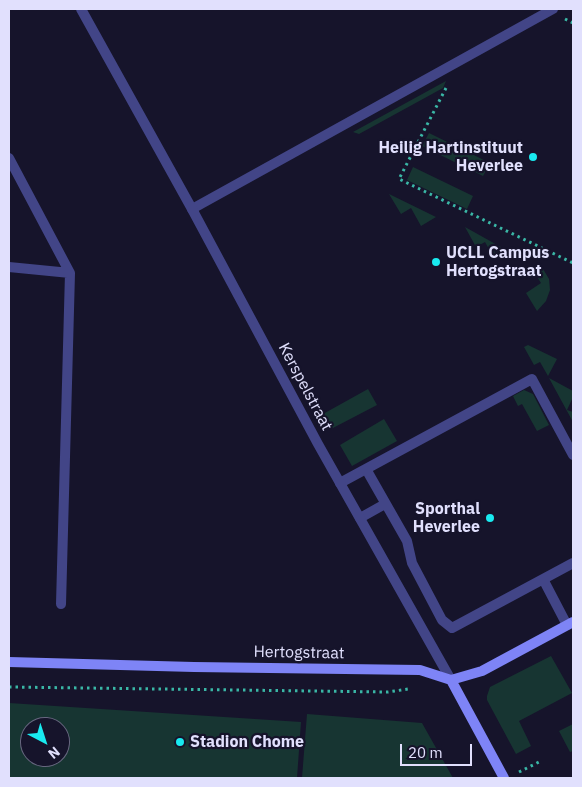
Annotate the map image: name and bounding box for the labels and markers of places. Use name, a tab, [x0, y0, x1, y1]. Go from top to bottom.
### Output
place label: Heilig Hartinstituut Heverlee	[378, 138, 523, 176]
marker: Heilig Hartinstituut Heverlee	[527, 151, 539, 163]
place label: UCLL Campus Hertogstraat	[446, 243, 549, 281]
marker: UCLL Campus Hertogstraat	[430, 256, 442, 268]
place label: Sporthal Heverlee	[413, 499, 480, 537]
marker: Sporthal Heverlee	[484, 512, 496, 524]
place label: Stadion Chome	[190, 732, 304, 752]
marker: Stadion Chome	[174, 736, 186, 748]

